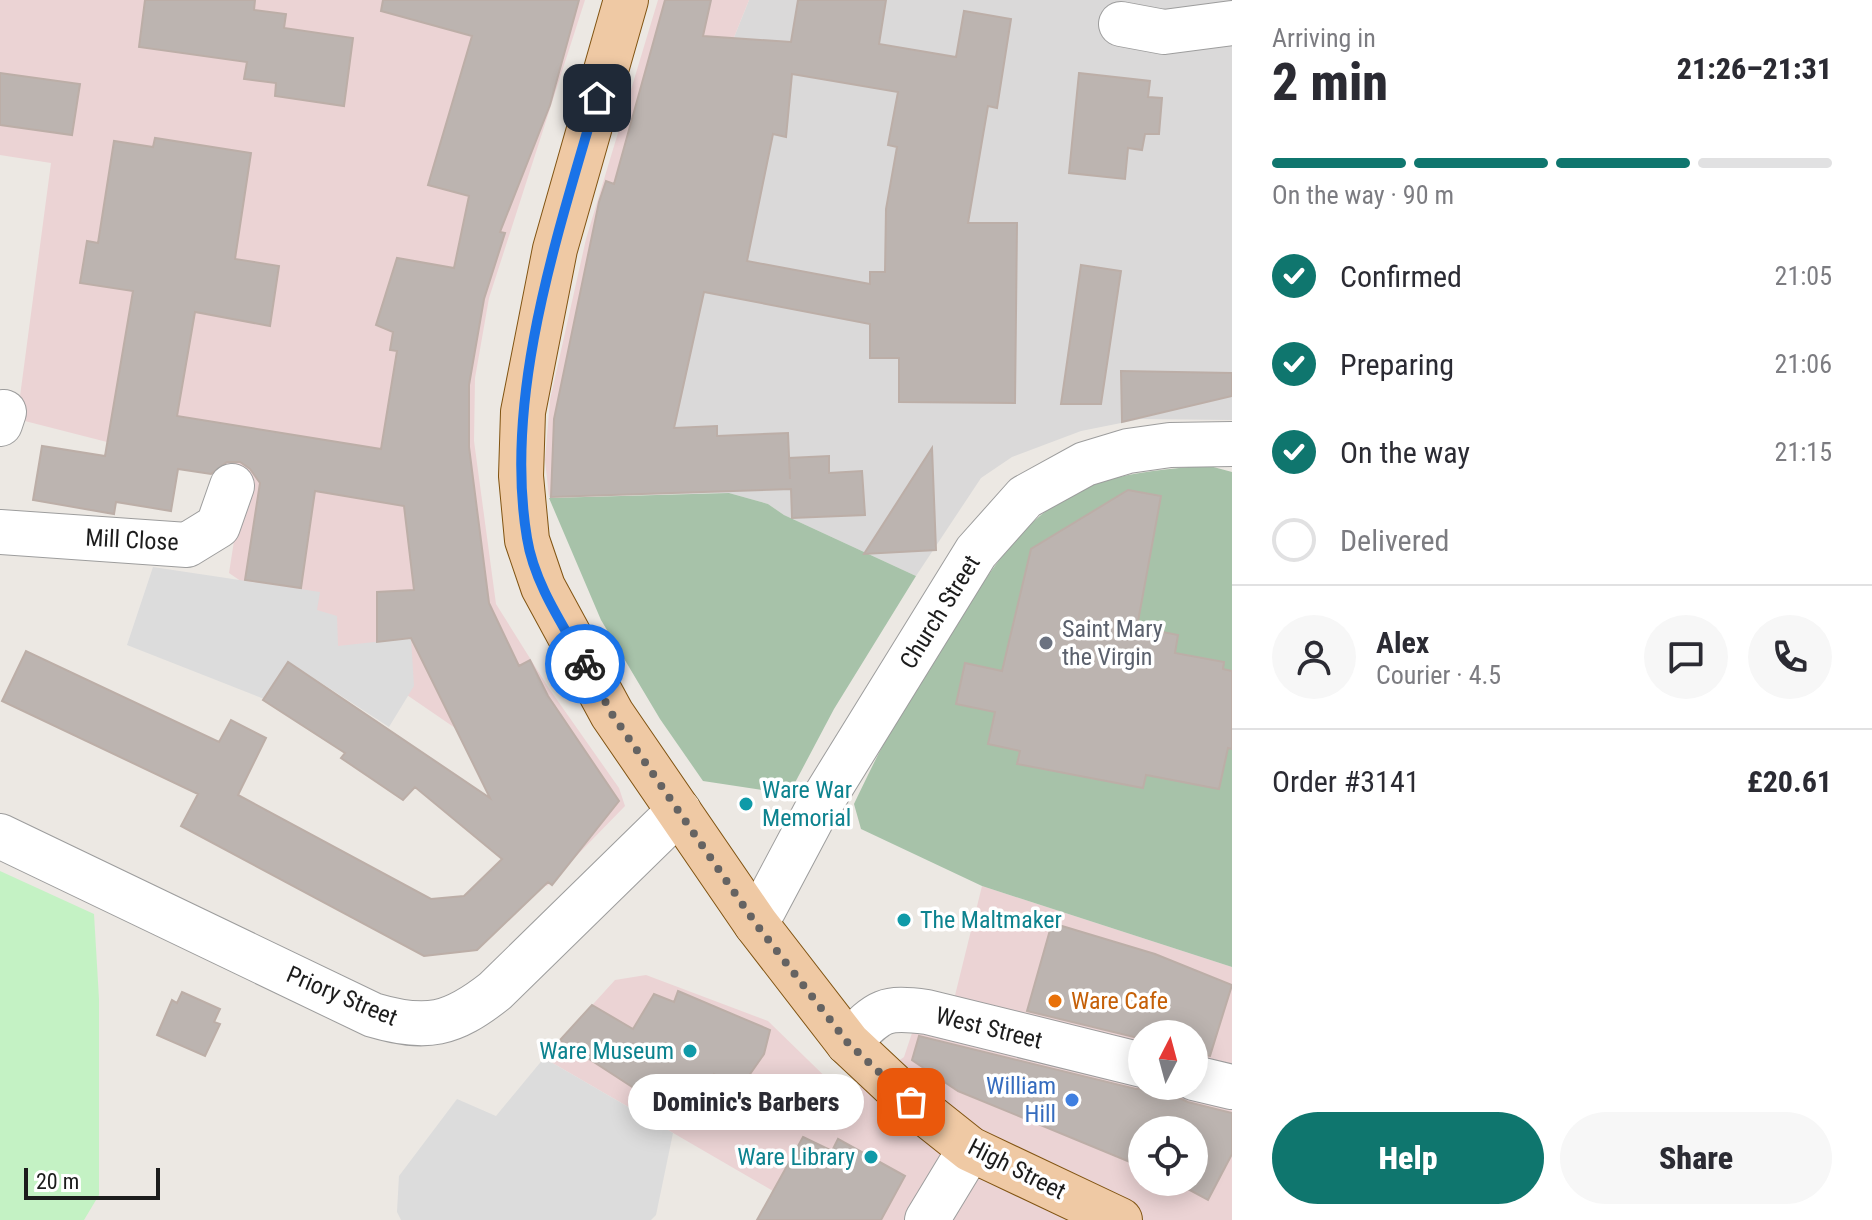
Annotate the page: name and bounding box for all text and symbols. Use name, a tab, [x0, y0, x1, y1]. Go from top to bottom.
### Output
text: Arriving in	[1272, 23, 1376, 53]
text: 21:26–21:31	[1677, 51, 1832, 86]
text: 2 min	[1272, 52, 1388, 113]
pin	[563, 64, 631, 132]
icon: home	[575, 76, 619, 120]
text: On the way · 90 m	[1272, 180, 1454, 210]
icon: check	[1272, 254, 1316, 298]
text: Confirmed	[1340, 259, 1462, 294]
text: 21:05	[1775, 261, 1832, 291]
icon: check	[1272, 342, 1316, 386]
text: Preparing	[1340, 347, 1454, 382]
text: 21:06	[1775, 349, 1832, 379]
icon: check	[1272, 430, 1316, 474]
text: On the way	[1340, 435, 1470, 470]
text: 21:15	[1775, 437, 1832, 467]
text: Delivered	[1340, 523, 1449, 558]
street label: Mill Close	[85, 524, 179, 556]
street label: Church Street	[894, 550, 986, 674]
place label: Saint Mary the Virgin	[1062, 615, 1163, 671]
button: person	[1272, 615, 1356, 699]
button: chat	[1644, 615, 1728, 699]
button: phone	[1748, 615, 1832, 699]
courier	[545, 624, 625, 704]
text: Alex	[1376, 625, 1429, 660]
marker: Saint Mary the Virgin	[1037, 634, 1055, 652]
icon: bike	[563, 642, 607, 686]
text: Courier · 4.5	[1376, 660, 1501, 690]
text: Order #3141	[1272, 764, 1420, 799]
text: £20.61	[1747, 764, 1832, 799]
place label: Ware War Memorial	[762, 776, 852, 832]
marker: Ware War Memorial	[737, 795, 755, 813]
place label: The Maltmaker	[920, 906, 1062, 934]
marker: The Maltmaker	[895, 911, 913, 929]
street label: Priory Street	[282, 960, 402, 1032]
place label: Ware Cafe	[1071, 987, 1168, 1015]
marker: Ware Cafe	[1046, 992, 1064, 1010]
street label: West Street	[933, 1001, 1045, 1055]
north arrow	[1128, 1020, 1208, 1100]
map controls	[1128, 1020, 1208, 1196]
place label: Ware Museum	[539, 1037, 674, 1065]
marker: Ware Museum	[681, 1042, 699, 1060]
pin	[877, 1068, 945, 1136]
place label: William Hill	[986, 1072, 1056, 1128]
callout: Dominic's Barbers	[627, 1074, 863, 1130]
icon: bag	[889, 1080, 933, 1124]
text: Dominic's Barbers	[652, 1087, 840, 1117]
marker: William Hill	[1063, 1091, 1081, 1109]
button: Help	[1272, 1112, 1544, 1204]
button: Share	[1560, 1112, 1832, 1204]
button: locate	[1128, 1116, 1208, 1196]
street label: High Street	[964, 1133, 1070, 1205]
place label: Ware Library	[737, 1143, 855, 1171]
marker: Ware Library	[862, 1148, 880, 1166]
scale bar	[24, 1164, 160, 1200]
text: 20 m	[36, 1169, 79, 1194]

